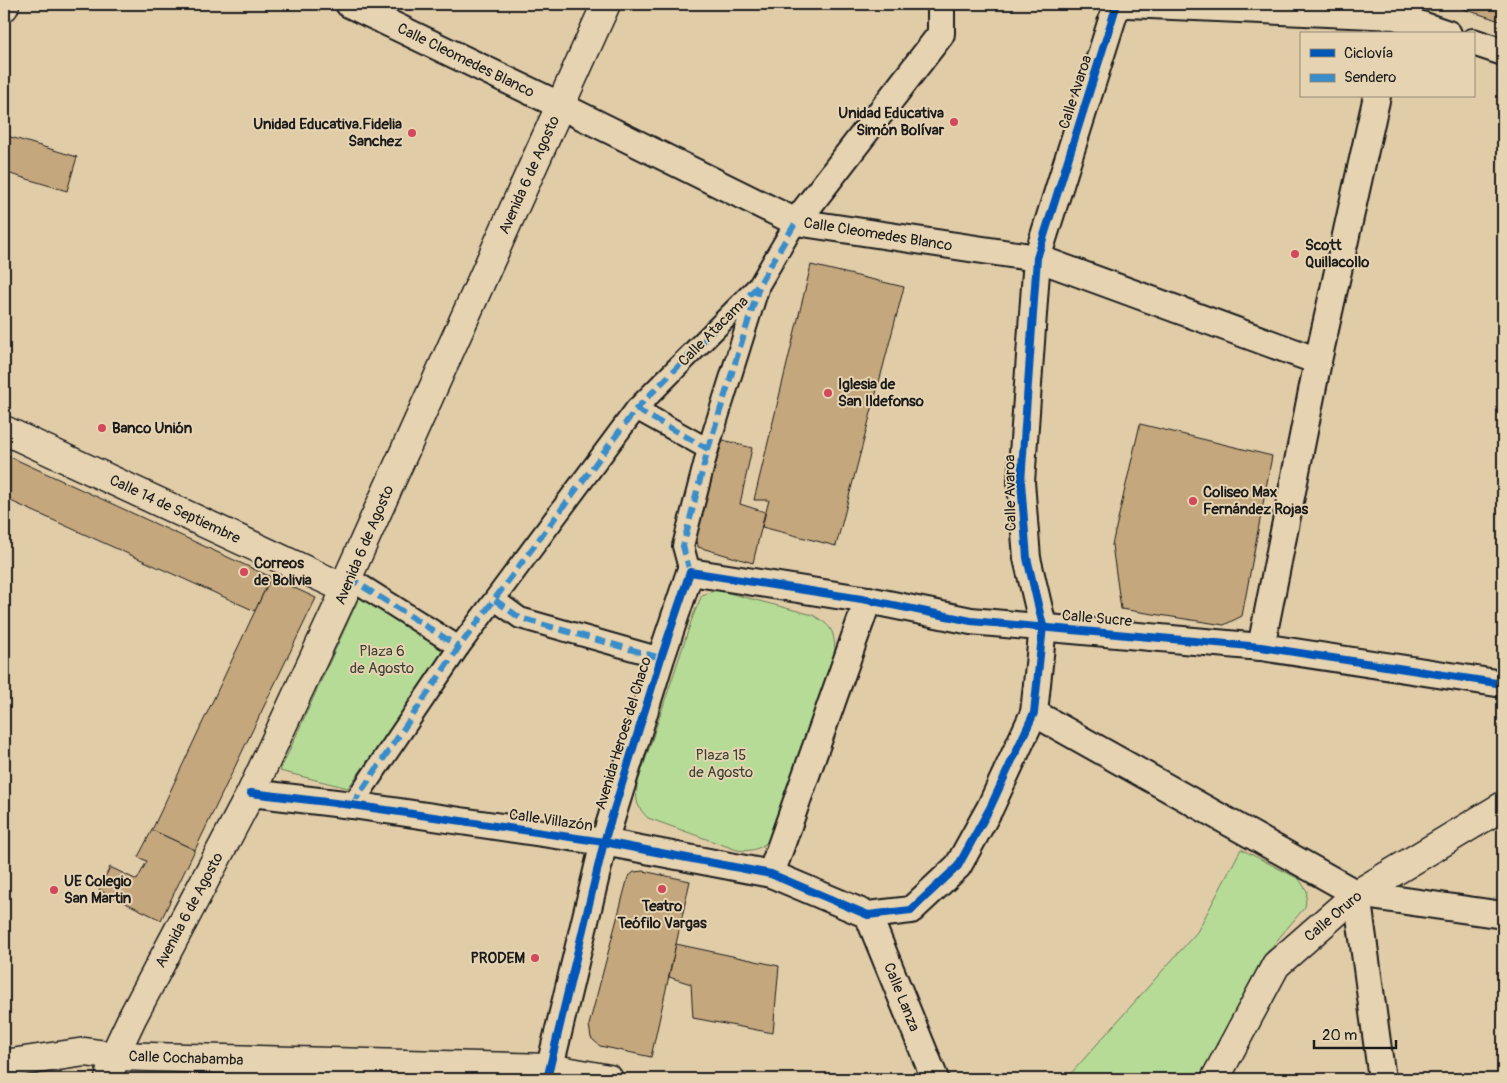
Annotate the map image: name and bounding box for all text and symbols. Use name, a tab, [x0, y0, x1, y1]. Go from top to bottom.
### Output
street label: Calle Cleomedes Blanco	[394, 19, 537, 102]
legend	[1300, 32, 1474, 98]
text: Ciclovía	[1344, 44, 1393, 63]
street label: Calle Avaroa	[1055, 53, 1096, 132]
text: Sendero	[1344, 68, 1396, 87]
place label: Unidad Educativa Simón Bolívar	[838, 104, 945, 140]
street label: Avenida 6 de Agosto	[495, 113, 564, 237]
place label: Unidad Educativa.Fidelia Sanchez	[253, 115, 402, 151]
marker: Unidad Educativa Simón Bolívar	[948, 116, 960, 128]
marker: Unidad Educativa.Fidelia Sanchez	[406, 127, 418, 139]
street label: Calle Cleomedes Blanco	[802, 213, 954, 256]
place label: Scott Quillacollo	[1305, 236, 1369, 272]
marker: Scott Quillacollo	[1289, 248, 1301, 260]
street label: Calle Atacama	[674, 292, 752, 370]
place label: Iglesia de San Ildefonso	[838, 375, 924, 411]
marker: Iglesia de San Ildefonso	[822, 387, 834, 399]
place label: Banco Unión	[112, 419, 193, 438]
marker: Banco Unión	[96, 422, 108, 434]
street label: Calle Avaroa	[1000, 454, 1021, 531]
street label: Calle 14 de Septiembre	[106, 471, 244, 548]
street label: Avenida 6 de Agosto	[331, 483, 398, 608]
place label: Coliseo Max Fernández Rojas	[1203, 483, 1308, 519]
marker: Coliseo Max Fernández Rojas	[1187, 495, 1199, 507]
place label: Correos de Bolivia	[254, 554, 312, 590]
marker: Correos de Bolivia	[238, 566, 250, 578]
street label: Calle Sucre	[1061, 606, 1133, 631]
park label: Plaza 6 de Agosto	[350, 642, 414, 678]
street label: Avenida Heroes del Chaco	[591, 654, 656, 812]
park label: Plaza 15 de Agosto	[689, 746, 753, 782]
street label: Calle Villazón	[508, 805, 594, 836]
street label: Avenida 6 de Agosto	[151, 849, 228, 971]
place label: UE Colegio San Martin	[64, 872, 132, 908]
marker: Teatro Teófilo Vargas	[656, 883, 668, 895]
marker: UE Colegio San Martin	[48, 884, 60, 896]
street label: Calle Oruro	[1301, 887, 1366, 946]
place label: Teatro Teófilo Vargas	[616, 897, 707, 933]
place label: PRODEM	[471, 949, 525, 968]
marker: PRODEM	[529, 952, 541, 964]
street label: Calle Lanza	[879, 960, 924, 1034]
scale bar	[1314, 1018, 1397, 1050]
text: 20 m	[1322, 1026, 1357, 1045]
street label: Calle Cochabamba	[128, 1047, 244, 1070]

